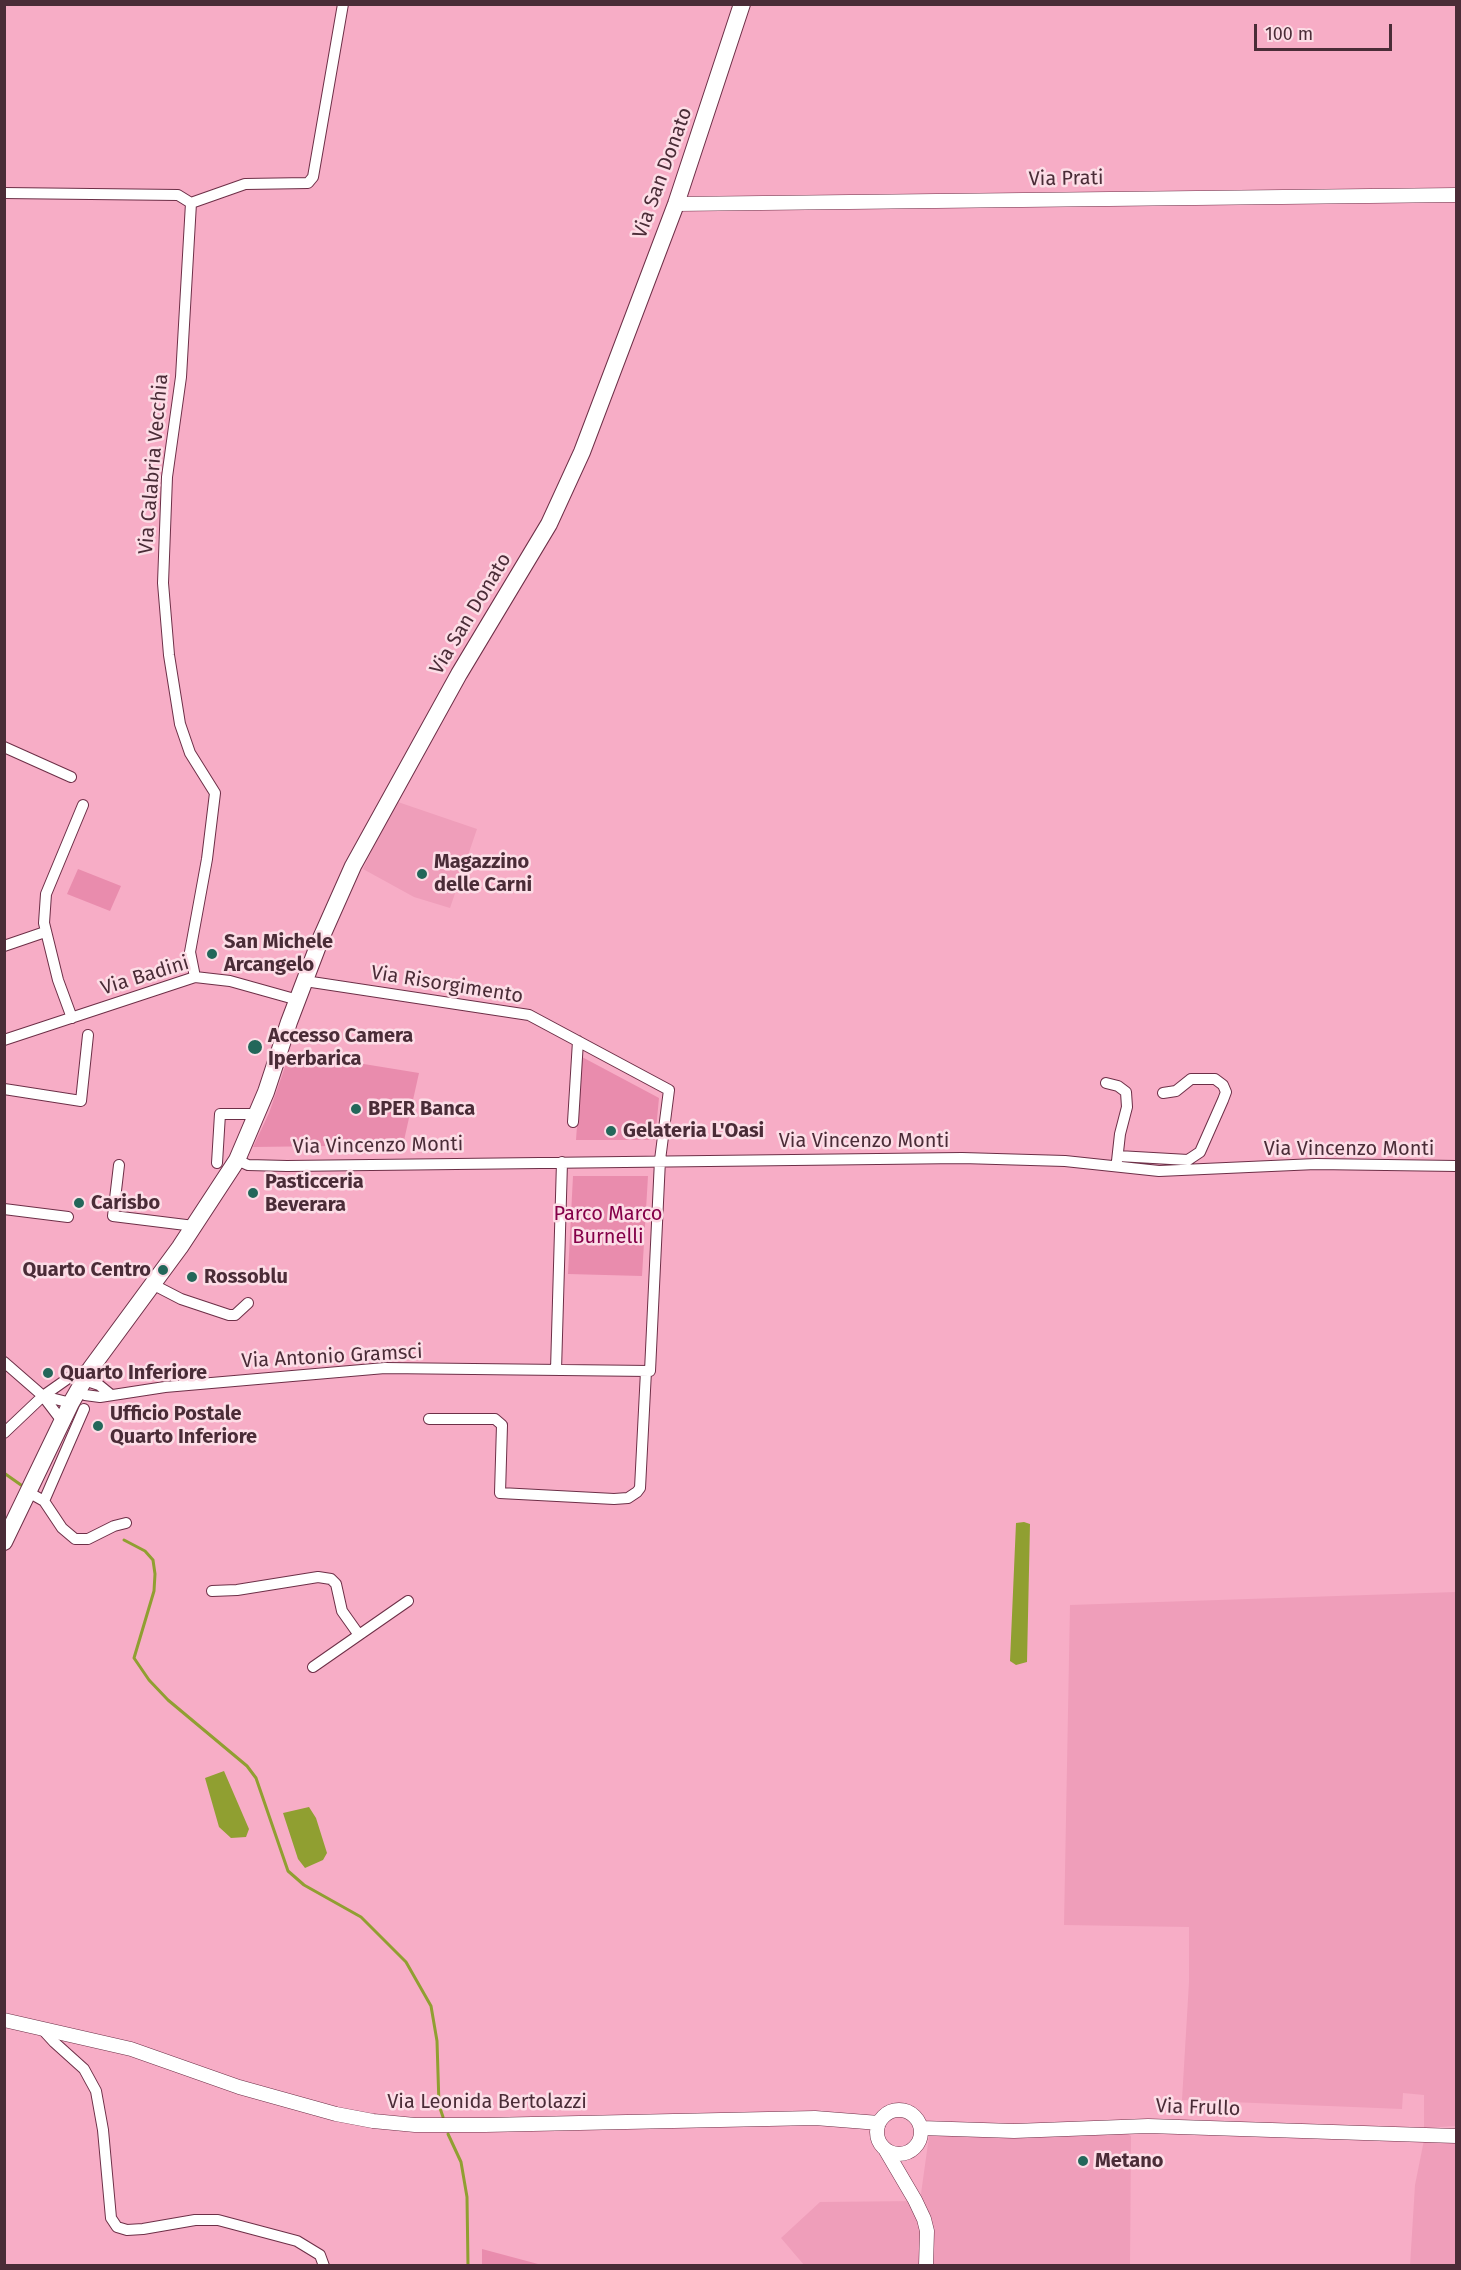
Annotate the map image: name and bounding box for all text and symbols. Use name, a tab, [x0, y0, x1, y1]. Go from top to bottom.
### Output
scale bar	[1257, 12, 1395, 50]
text: 100 m	[1265, 23, 1313, 45]
street label: Via San Donato	[628, 104, 698, 242]
street label: Via Prati	[1028, 166, 1104, 192]
street label: Via Calabria Vecchia	[134, 373, 174, 555]
street label: Via San Donato	[425, 549, 517, 679]
place label: Magazzino delle Carni	[434, 850, 532, 897]
marker: Magazzino delle Carni	[415, 867, 429, 881]
place label: San Michele Arcangelo	[224, 930, 333, 977]
marker: San Michele Arcangelo	[205, 947, 219, 961]
street label: Via Badini	[98, 951, 192, 1001]
street label: Via Risorgimento	[369, 961, 525, 1009]
place label: Accesso Camera Iperbarica	[268, 1024, 413, 1071]
marker: Accesso Camera Iperbarica	[246, 1038, 264, 1056]
place label: BPER Banca	[368, 1097, 475, 1121]
marker: BPER Banca	[349, 1102, 363, 1116]
place label: Gelateria L'Oasi	[623, 1119, 764, 1143]
marker: Gelateria L'Oasi	[604, 1124, 618, 1138]
street label: Via Vincenzo Monti	[779, 1129, 949, 1153]
street label: Via Vincenzo Monti	[293, 1133, 463, 1159]
street label: Via Vincenzo Monti	[1264, 1137, 1434, 1161]
place label: Pasticceria Beverara	[265, 1170, 364, 1217]
marker: Pasticceria Beverara	[246, 1186, 260, 1200]
place label: Carisbo	[91, 1191, 160, 1215]
marker: Carisbo	[72, 1196, 86, 1210]
park label: Parco Marco Burnelli	[553, 1202, 663, 1249]
place label: Quarto Centro	[23, 1258, 151, 1282]
marker: Quarto Centro	[156, 1263, 170, 1277]
place label: Rossoblu	[204, 1265, 288, 1289]
marker: Rossoblu	[185, 1270, 199, 1284]
street label: Via Antonio Gramsci	[241, 1340, 423, 1374]
place label: Quarto Inferiore	[60, 1361, 207, 1385]
marker: Quarto Inferiore	[41, 1366, 55, 1380]
place label: Ufficio Postale Quarto Inferiore	[110, 1402, 257, 1449]
marker: Ufficio Postale Quarto Inferiore	[91, 1419, 105, 1433]
street label: Via Leonida Bertolazzi	[387, 2090, 587, 2114]
street label: Via Frullo	[1155, 2095, 1241, 2121]
place label: Metano	[1095, 2149, 1163, 2173]
marker: Metano	[1076, 2154, 1090, 2168]

